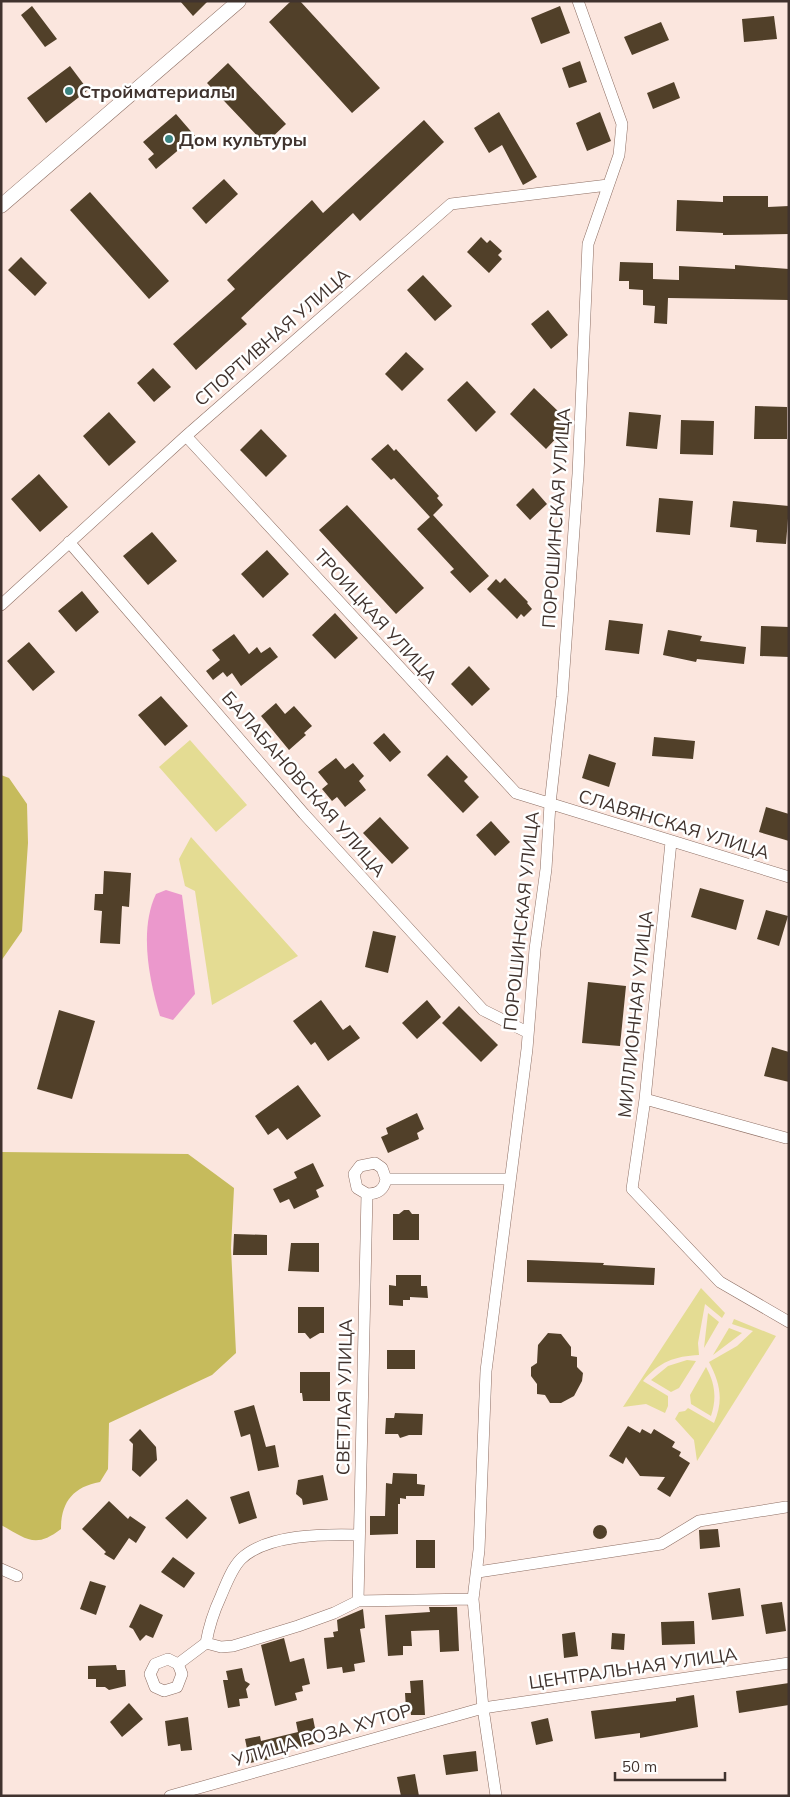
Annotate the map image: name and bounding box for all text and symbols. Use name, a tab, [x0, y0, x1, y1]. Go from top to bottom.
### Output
place label: Стройматериалы	[79, 80, 235, 103]
marker: Стройматериалы	[63, 85, 75, 97]
place label: Дом культуры	[179, 128, 307, 151]
marker: Дом культуры	[163, 133, 175, 145]
street label: СПОРТИВНАЯ УЛИЦА	[189, 263, 355, 411]
street label: ПОРОШИНСКАЯ УЛИЦА	[537, 407, 575, 629]
street label: ТРОИЦКАЯ УЛИЦА	[310, 544, 442, 688]
street label: БАЛАБАНОВСКАЯ УЛИЦА	[217, 686, 391, 882]
street label: СЛАВЯНСКАЯ УЛИЦА	[576, 784, 772, 864]
street label: ПОРОШИНСКАЯ УЛИЦА	[498, 810, 544, 1032]
street label: МИЛЛИОННАЯ УЛИЦА	[613, 909, 657, 1119]
street label: СВЕТЛАЯ УЛИЦА	[331, 1319, 357, 1475]
street label: ЦЕНТРАЛЬНАЯ УЛИЦА	[527, 1642, 739, 1694]
street label: УЛИЦА РОЗА ХУТОР	[229, 1698, 414, 1772]
scale bar	[615, 1750, 725, 1782]
text: 50 m	[622, 1757, 657, 1776]

